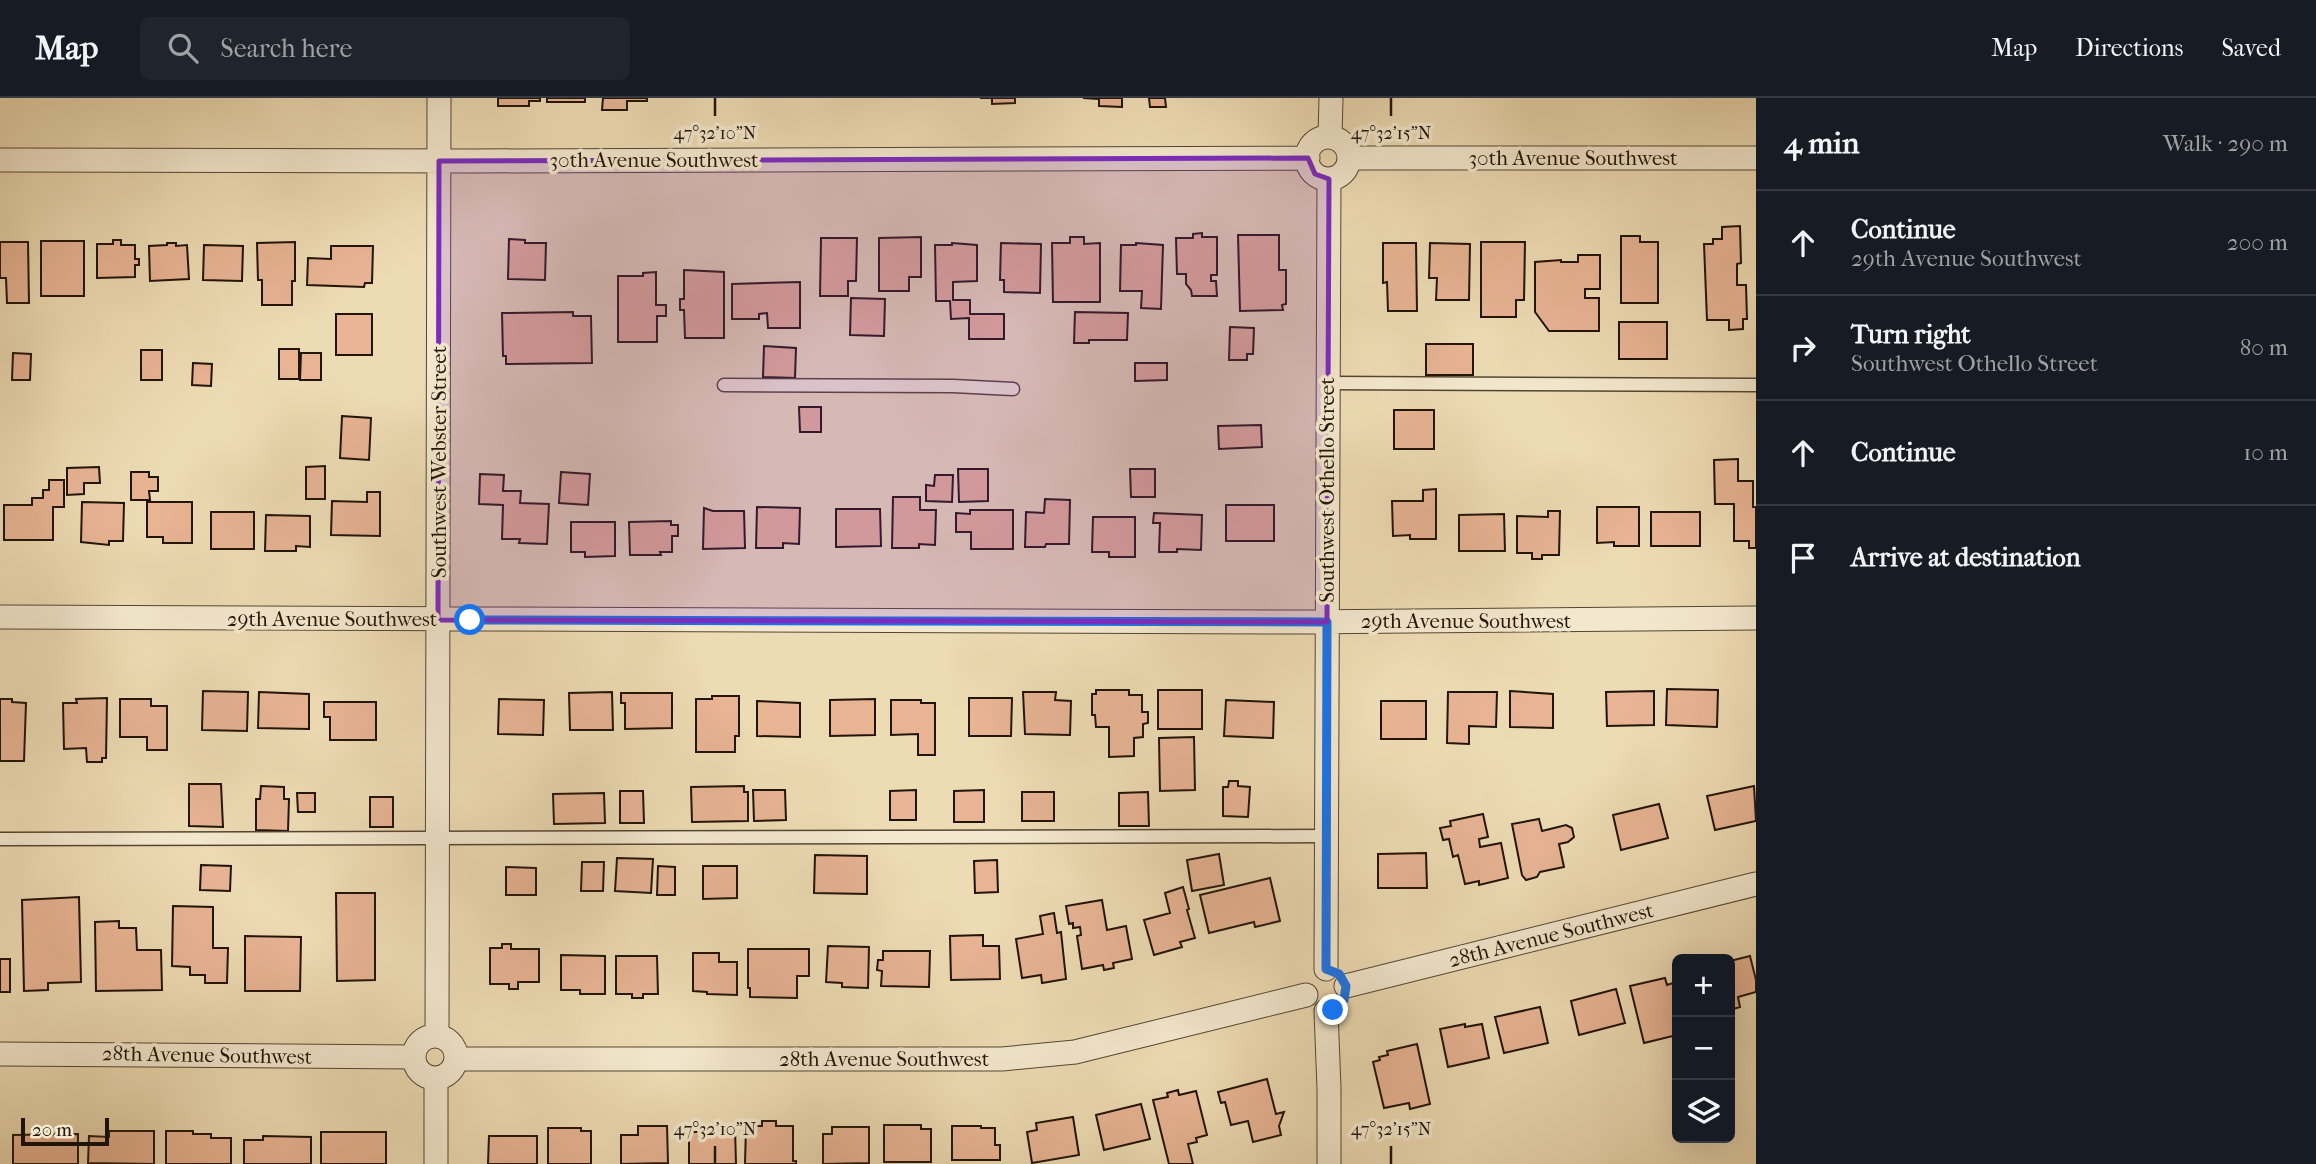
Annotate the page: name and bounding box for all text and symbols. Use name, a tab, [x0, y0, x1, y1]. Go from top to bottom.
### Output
search box	[140, 17, 630, 80]
text: Map	[35, 29, 98, 68]
icon: search	[164, 29, 202, 67]
text: Search here	[220, 33, 352, 64]
text: Map	[1991, 34, 2037, 62]
text: Directions	[2075, 34, 2183, 62]
text: Saved	[2221, 34, 2281, 62]
text: 47°32'10"N	[674, 123, 757, 144]
text: 47°32'15"N	[1351, 123, 1432, 144]
text: 4 min	[1784, 126, 1859, 161]
text: Walk · 290 m	[2163, 130, 2288, 157]
street label: 30th Avenue Southwest	[1468, 146, 1678, 170]
street label: 30th Avenue Southwest	[549, 148, 759, 172]
text: Continue	[1851, 214, 1956, 245]
icon: ahead	[1784, 224, 1822, 262]
text: 200 m	[2227, 229, 2288, 256]
text: 29th Avenue Southwest	[1851, 245, 2082, 272]
text: Turn right	[1851, 319, 1971, 350]
icon: right	[1784, 329, 1822, 367]
text: 80 m	[2240, 334, 2288, 361]
street label: Southwest Webster Street	[427, 345, 451, 578]
text: Southwest Othello Street	[1851, 350, 2098, 377]
street label: Southwest Othello Street	[1315, 377, 1339, 603]
icon: ahead	[1784, 434, 1822, 472]
text: Continue	[1851, 437, 1956, 468]
text: 10 m	[2243, 439, 2288, 466]
icon: arrive	[1784, 539, 1822, 577]
text: Arrive at destination	[1851, 542, 2081, 573]
route start	[454, 604, 485, 635]
street label: 29th Avenue Southwest	[227, 607, 438, 631]
street label: 29th Avenue Southwest	[1361, 609, 1572, 633]
street label: 28th Avenue Southwest	[1446, 898, 1656, 972]
map controls	[1672, 954, 1735, 1143]
button: +	[1672, 954, 1735, 1017]
route end	[1317, 994, 1348, 1025]
button: −	[1672, 1017, 1735, 1080]
street label: 28th Avenue Southwest	[102, 1041, 313, 1069]
street label: 28th Avenue Southwest	[779, 1047, 990, 1071]
button: layers	[1672, 1080, 1735, 1143]
scale bar	[21, 1115, 108, 1147]
text: 20 m	[32, 1119, 72, 1141]
text: 47°32'10"N	[674, 1119, 757, 1140]
text: 47°32'15"N	[1351, 1119, 1432, 1140]

